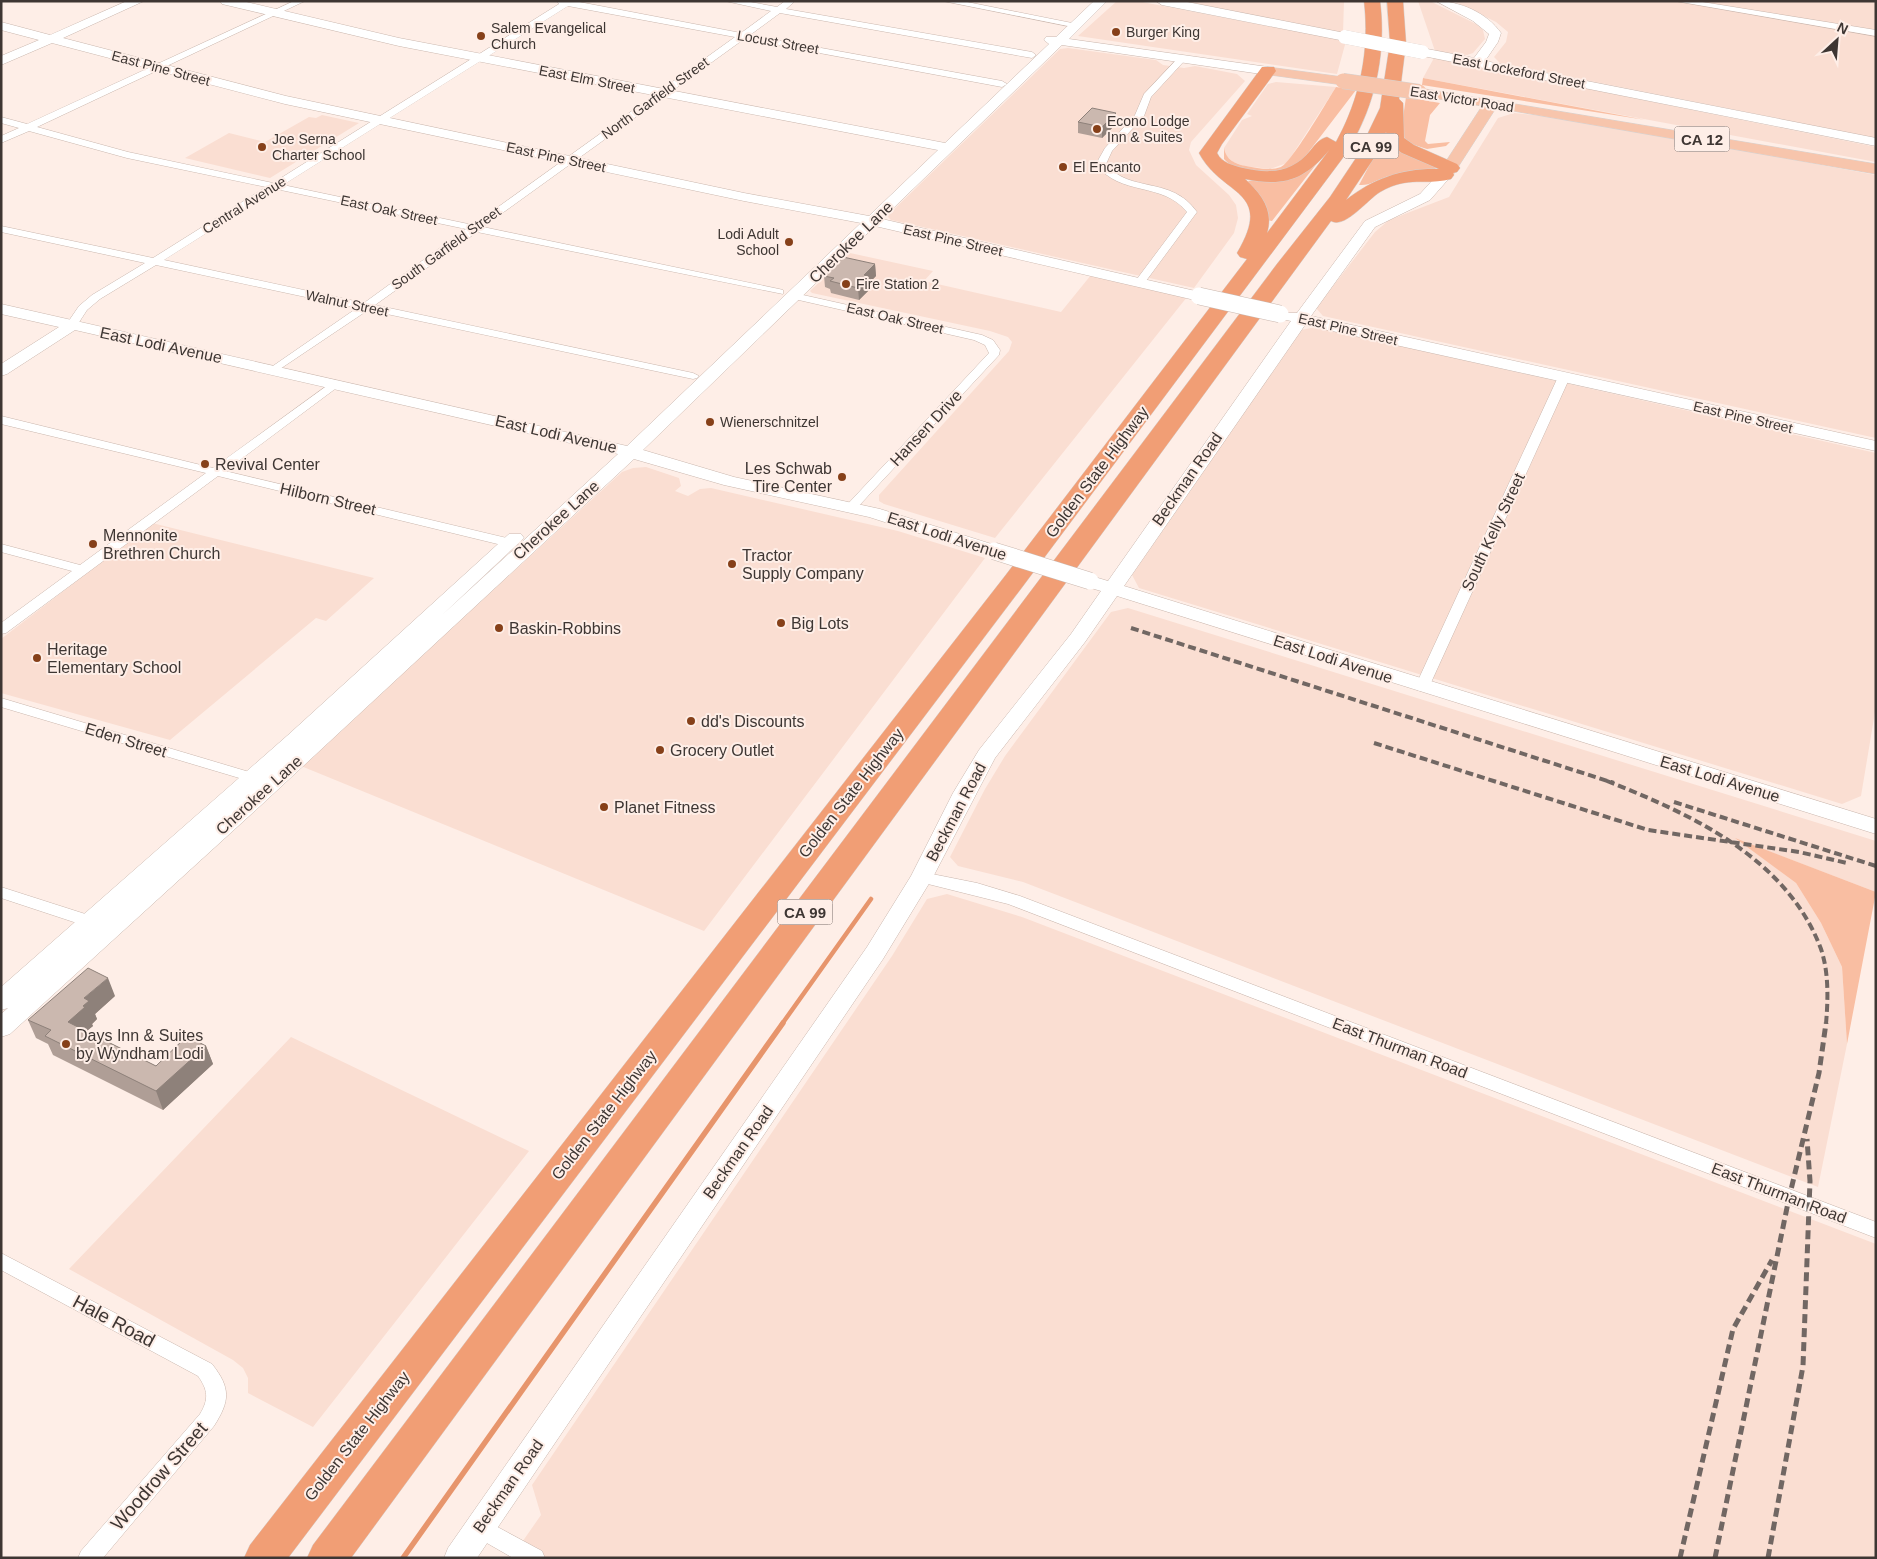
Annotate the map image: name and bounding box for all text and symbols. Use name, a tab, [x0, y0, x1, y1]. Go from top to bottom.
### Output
north arrow	[1812, 15, 1862, 65]
text: N	[1835, 19, 1851, 38]
place label: Salem Evangelical Church	[491, 20, 606, 52]
place label: Burger King	[1126, 24, 1200, 40]
marker: Burger King	[1110, 26, 1122, 38]
street label: Locust Street	[736, 27, 820, 57]
marker: Salem Evangelical Church	[475, 30, 487, 42]
street label: East Pine Street	[110, 47, 212, 89]
street label: East Lockeford Street	[1451, 50, 1587, 92]
street label: North Garfield Street	[598, 54, 712, 142]
street label: East Elm Street	[538, 62, 636, 96]
street label: East Victor Road	[1409, 83, 1515, 115]
place label: Econo Lodge Inn & Suites	[1107, 113, 1190, 145]
marker: Econo Lodge Inn & Suites	[1091, 123, 1103, 135]
road number: CA 12	[1674, 126, 1730, 152]
place label: Joe Serna Charter School	[272, 131, 365, 163]
road number: CA 99	[1344, 134, 1398, 158]
street label: East Pine Street	[505, 139, 607, 175]
marker: Joe Serna Charter School	[256, 141, 268, 153]
place label: El Encanto	[1073, 159, 1141, 175]
marker: El Encanto	[1057, 161, 1069, 173]
street label: Central Avenue	[199, 173, 289, 237]
street label: East Oak Street	[339, 192, 439, 228]
street label: Cherokee Lane	[806, 198, 896, 286]
street label: South Garfield Street	[388, 203, 504, 293]
street label: East Pine Street	[902, 221, 1004, 259]
place label: Lodi Adult School	[718, 226, 779, 258]
marker: Lodi Adult School	[783, 236, 795, 248]
place label: Fire Station 2	[856, 276, 939, 292]
marker: Fire Station 2	[840, 278, 852, 290]
street label: Walnut Street	[304, 286, 390, 320]
street label: East Oak Street	[845, 299, 945, 337]
street label: East Pine Street	[1297, 310, 1399, 348]
street label: East Lodi Avenue	[98, 324, 224, 366]
street label: Hansen Drive	[887, 387, 965, 469]
street label: East Pine Street	[1692, 398, 1794, 436]
street label: Golden State Highway	[1042, 403, 1152, 541]
street label: East Lodi Avenue	[494, 412, 619, 456]
place label: Wienerschnitzel	[720, 414, 819, 430]
marker: Wienerschnitzel	[704, 416, 716, 428]
street label: Beckman Road	[1149, 429, 1225, 529]
place label: Revival Center	[215, 456, 321, 473]
marker: Revival Center	[199, 458, 211, 470]
place label: Les Schwab Tire Center	[745, 460, 833, 495]
street label: South Kelly Street	[1458, 470, 1528, 594]
marker: Les Schwab Tire Center	[836, 471, 848, 483]
street label: Cherokee Lane	[510, 477, 602, 563]
street label: Hilborn Street	[278, 480, 378, 518]
street label: East Lodi Avenue	[885, 509, 1009, 563]
place label: Mennonite Brethren Church	[103, 527, 220, 562]
marker: Mennonite Brethren Church	[87, 538, 99, 550]
place label: Tractor Supply Company	[742, 547, 864, 582]
marker: Tractor Supply Company	[726, 558, 738, 570]
place label: Big Lots	[791, 615, 849, 632]
marker: Big Lots	[775, 617, 787, 629]
place label: Baskin-Robbins	[509, 620, 621, 637]
marker: Baskin-Robbins	[493, 622, 505, 634]
street label: East Lodi Avenue	[1271, 632, 1395, 686]
place label: Heritage Elementary School	[47, 641, 181, 676]
marker: Heritage Elementary School	[31, 652, 43, 664]
place label: dd's Discounts	[701, 713, 805, 730]
marker: dd's Discounts	[685, 715, 697, 727]
street label: Eden Street	[83, 720, 169, 761]
street label: Golden State Highway	[795, 725, 907, 861]
place label: Grocery Outlet	[670, 742, 775, 759]
marker: Grocery Outlet	[654, 744, 666, 756]
street label: Cherokee Lane	[213, 752, 305, 838]
street label: East Lodi Avenue	[1658, 753, 1782, 805]
street label: Beckman Road	[923, 760, 989, 864]
place label: Planet Fitness	[614, 799, 715, 816]
marker: Planet Fitness	[598, 801, 610, 813]
road number: CA 99	[778, 900, 832, 924]
street label: East Thurman Road	[1330, 1014, 1470, 1082]
place label: Days Inn & Suites by Wyndham Lodi	[76, 1027, 204, 1062]
marker: Days Inn & Suites by Wyndham Lodi	[60, 1038, 72, 1050]
street label: Golden State Highway	[548, 1047, 660, 1183]
street label: Beckman Road	[700, 1102, 776, 1202]
street label: East Thurman Road	[1709, 1159, 1849, 1227]
street label: Hale Road	[69, 1291, 159, 1351]
street label: Golden State Highway	[301, 1368, 413, 1504]
street label: Woodrow Street	[106, 1417, 212, 1534]
street label: Beckman Road	[470, 1436, 546, 1536]

